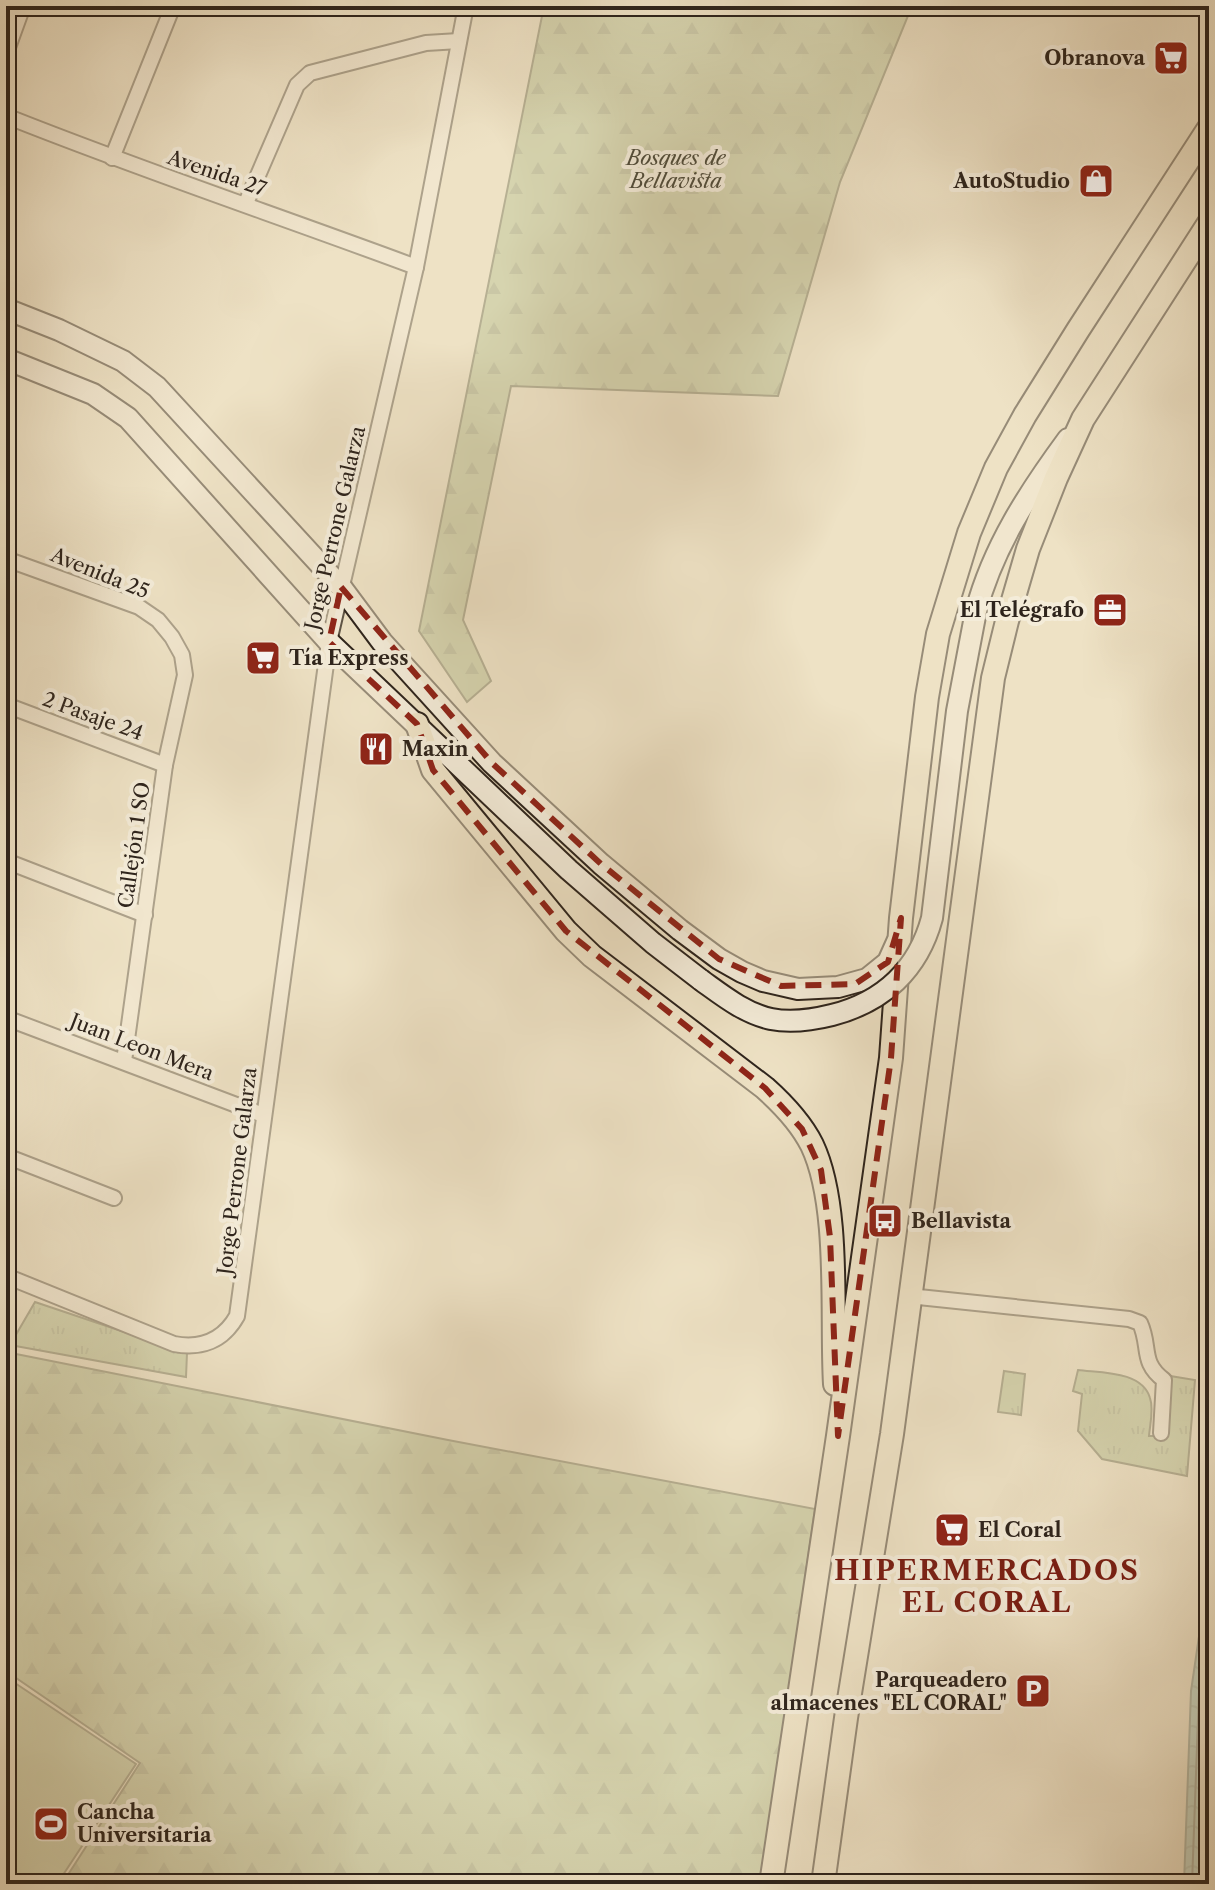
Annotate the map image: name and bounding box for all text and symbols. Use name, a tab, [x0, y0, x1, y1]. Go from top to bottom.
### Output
supermarket icon: Obranova	[1152, 39, 1190, 77]
place label: Obranova	[1044, 46, 1145, 70]
street label: Avenida 27	[164, 145, 270, 201]
park label: Bosques de Bellavista	[624, 146, 727, 193]
shop icon: AutoStudio	[1077, 162, 1115, 200]
place label: AutoStudio	[953, 169, 1070, 193]
street label: Jorge Perrone Galarza	[299, 423, 370, 635]
street label: Avenida 25	[46, 542, 153, 604]
office icon: El Telégrafo	[1091, 591, 1129, 629]
place label: El Telégrafo	[960, 598, 1084, 622]
supermarket icon: Tía Express	[244, 639, 282, 677]
place label: Tía Express	[289, 646, 408, 670]
street label: 2 Pasaje 24	[40, 687, 146, 745]
restaurant icon: Maxin	[357, 730, 395, 768]
place label: Maxin	[402, 737, 469, 761]
street label: Callejón 1 SO	[113, 780, 155, 910]
street label: Juan Leon Mera	[64, 1008, 218, 1086]
street label: Jorge Perrone Galarza	[212, 1066, 262, 1279]
bus stop icon: Bellavista	[866, 1202, 904, 1240]
place label: Bellavista	[911, 1209, 1012, 1233]
supermarket icon: El Coral	[933, 1511, 971, 1549]
place label: El Coral	[978, 1518, 1062, 1542]
district label: HIPERMERCADOS EL CORAL	[834, 1553, 1140, 1619]
place label: Parqueadero almacenes "EL CORAL"	[770, 1668, 1007, 1715]
parking icon: Parqueadero almacenes "EL CORAL"	[1014, 1672, 1052, 1710]
place label: Cancha Universitaria	[77, 1800, 212, 1847]
sports icon: Cancha Universitaria	[32, 1805, 70, 1843]

